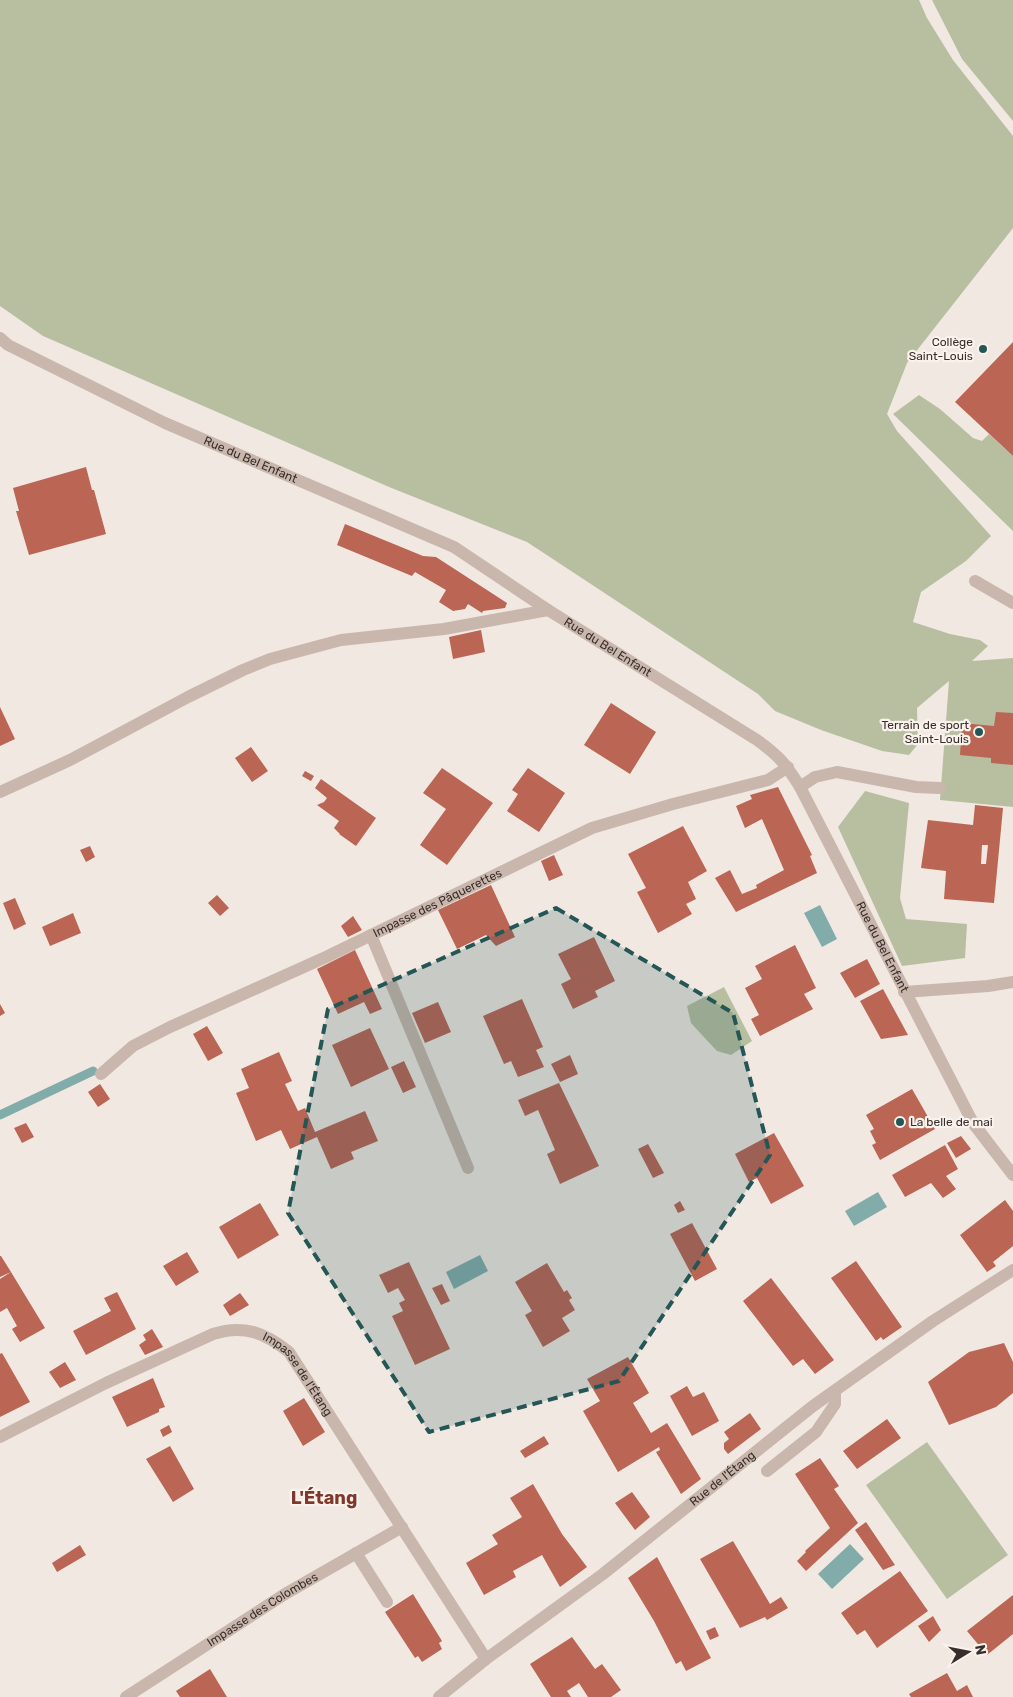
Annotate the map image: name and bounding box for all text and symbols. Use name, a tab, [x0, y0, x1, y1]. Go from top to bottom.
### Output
place label: Collège Saint-Louis	[909, 335, 973, 363]
marker: Collège Saint-Louis	[977, 343, 989, 355]
street label: Rue du Bel Enfant	[202, 433, 300, 486]
street label: Rue du Bel Enfant	[562, 615, 654, 680]
place label: Terrain de sport Saint-Louis	[882, 718, 969, 746]
marker: Terrain de sport Saint-Louis	[973, 726, 985, 738]
street label: Impasse des Pâquerettes	[371, 866, 504, 940]
street label: Rue du Bel Enfant	[853, 899, 912, 995]
place label: La belle de mai	[910, 1115, 993, 1129]
marker: La belle de mai	[894, 1116, 906, 1128]
street label: Impasse de l'Étang	[261, 1329, 335, 1419]
street label: Rue de l'Étang	[687, 1448, 758, 1509]
district label: L'Étang	[291, 1487, 357, 1509]
street label: Impasse des Colombes	[204, 1570, 320, 1650]
north arrow	[943, 1627, 993, 1677]
text: N	[971, 1643, 990, 1656]

